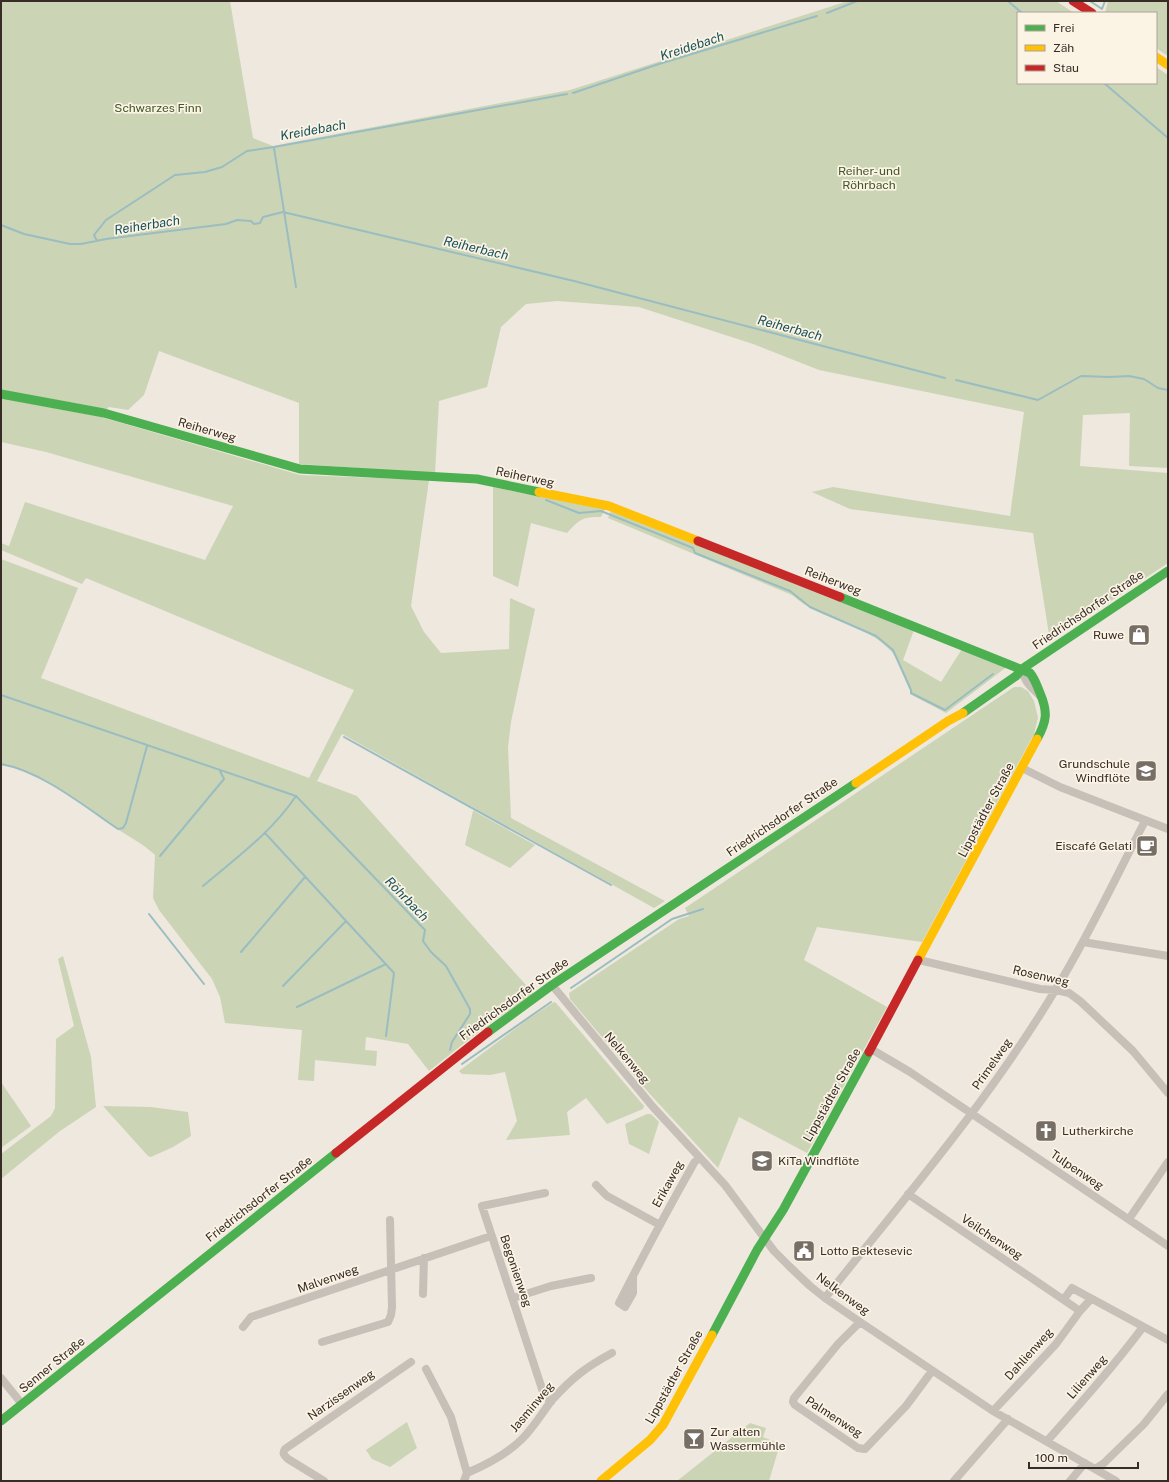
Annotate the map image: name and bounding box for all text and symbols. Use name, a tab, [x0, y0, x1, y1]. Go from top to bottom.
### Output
legend	[1017, 12, 1157, 84]
text: Frei	[1053, 21, 1075, 35]
water label: Kreidebach	[658, 29, 726, 63]
text: Zäh	[1053, 41, 1074, 55]
text: Stau	[1053, 61, 1079, 75]
park label: Schwarzes Finn	[114, 101, 202, 115]
water label: Kreidebach	[279, 117, 347, 143]
park label: Reiher- und Röhrbach	[838, 164, 900, 192]
water label: Reiherbach	[113, 212, 181, 238]
water label: Reiherbach	[442, 233, 510, 263]
water label: Reiherbach	[756, 312, 824, 344]
street label: Reiherweg	[176, 415, 238, 445]
street label: Reiherweg	[494, 464, 556, 490]
street label: Reiherweg	[803, 564, 863, 598]
street label: Friedrichsdorfer Straße	[1030, 567, 1146, 652]
shop icon: Ruwe	[1126, 622, 1152, 648]
place label: Ruwe	[1093, 628, 1124, 642]
place label: Grundschule Windflöte	[1059, 757, 1130, 785]
school or university icon: Grundschule Windflöte	[1133, 758, 1159, 784]
street label: Lippstädter Straße	[955, 760, 1017, 860]
street label: Friedrichsdorfer Straße	[724, 774, 840, 859]
cafe icon: Eiscafé Gelati	[1134, 833, 1160, 859]
place label: Eiscafé Gelati	[1055, 839, 1132, 853]
water label: Röhrbach	[382, 874, 432, 924]
street label: Friedrichsdorfer Straße	[457, 955, 571, 1043]
street label: Rosenweg	[1011, 963, 1071, 989]
street label: Nelkenweg	[601, 1029, 653, 1087]
street label: Primelweg	[969, 1036, 1015, 1092]
street label: Lippstädter Straße	[800, 1046, 864, 1144]
church icon: Lutherkirche	[1033, 1118, 1059, 1144]
place label: Lutherkirche	[1062, 1124, 1134, 1138]
street label: Tulpenweg	[1048, 1147, 1106, 1193]
school or university icon: KiTa Windflöte	[749, 1148, 775, 1174]
street label: Friedrichsdorfer Straße	[203, 1153, 315, 1245]
place label: KiTa Windflöte	[778, 1154, 860, 1168]
street label: Erikaweg	[649, 1158, 687, 1210]
street label: Veilchenweg	[959, 1211, 1025, 1263]
street label: Begonienweg	[497, 1233, 535, 1309]
public building icon: Lotto Bektesevic	[791, 1238, 817, 1264]
place label: Lotto Bektesevic	[820, 1244, 912, 1258]
street label: Malvenweg	[296, 1262, 360, 1296]
street label: Nelkenweg	[813, 1270, 873, 1318]
street label: Dahlienweg	[1002, 1325, 1056, 1383]
street label: Lippstädter Straße	[642, 1328, 706, 1426]
street label: Senner Straße	[16, 1334, 88, 1396]
street label: Lilienweg	[1064, 1352, 1110, 1402]
street label: Narzissenweg	[305, 1367, 377, 1423]
street label: Jasminweg	[507, 1379, 557, 1435]
street label: Palmenweg	[803, 1393, 865, 1441]
place label: Zur alten Wassermühle	[710, 1425, 786, 1453]
bar icon: Zur alten Wassermühle	[681, 1426, 707, 1452]
scale bar	[1029, 1444, 1138, 1470]
text: 100 m	[1035, 1451, 1068, 1465]

